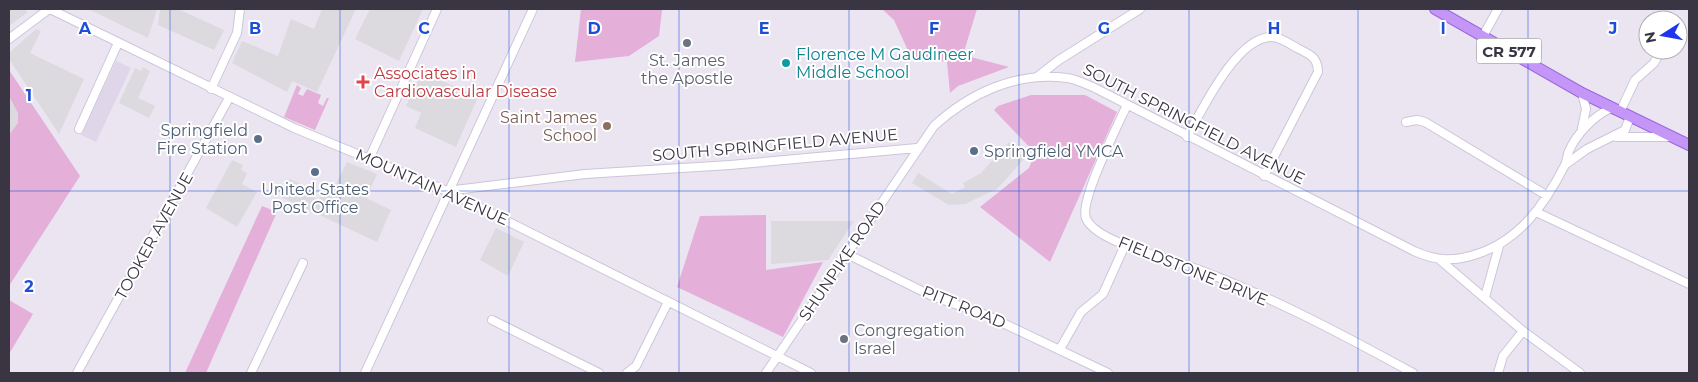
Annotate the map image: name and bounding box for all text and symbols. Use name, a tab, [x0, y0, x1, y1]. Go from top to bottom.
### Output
north arrow	[1638, 10, 1688, 60]
text: A	[78, 19, 92, 38]
text: B	[249, 19, 261, 38]
text: C	[418, 19, 430, 38]
text: D	[587, 19, 601, 38]
text: E	[759, 19, 769, 38]
text: F	[929, 19, 939, 38]
text: G	[1098, 19, 1110, 38]
text: H	[1268, 19, 1280, 38]
text: I	[1440, 19, 1446, 38]
text: J	[1608, 19, 1617, 38]
text: N	[1640, 30, 1660, 45]
marker: St. James the Apostle	[681, 37, 693, 49]
road number: CR 577	[1476, 38, 1542, 64]
place label: Florence M Gaudineer Middle School	[796, 45, 974, 82]
place label: St. James the Apostle	[641, 51, 733, 88]
marker: Florence M Gaudineer Middle School	[780, 57, 792, 69]
street label: SOUTH SPRINGFIELD AVENUE	[1080, 60, 1308, 188]
place label: Associates in Cardiovascular Disease	[374, 64, 557, 101]
marker: Associates in Cardiovascular Disease	[356, 75, 370, 89]
text: 1	[26, 86, 32, 105]
place label: Saint James School	[500, 108, 597, 145]
marker: Saint James School	[601, 120, 613, 132]
place label: Springfield Fire Station	[156, 121, 248, 158]
street label: SOUTH SPRINGFIELD AVENUE	[651, 125, 899, 165]
marker: Springfield Fire Station	[252, 133, 264, 145]
place label: Springfield YMCA	[984, 142, 1124, 161]
street label: MOUNTAIN AVENUE	[353, 145, 511, 229]
marker: Springfield YMCA	[968, 145, 980, 157]
marker: United States Post Office	[309, 166, 321, 178]
street label: TOOKER AVENUE	[111, 169, 197, 303]
place label: United States Post Office	[261, 180, 369, 217]
street label: SHUNPIKE ROAD	[795, 197, 889, 325]
street label: FIELDSTONE DRIVE	[1116, 232, 1270, 310]
text: 2	[24, 277, 34, 296]
street label: PITT ROAD	[919, 282, 1009, 332]
place label: Congregation Israel	[854, 321, 965, 358]
marker: Congregation Israel	[838, 333, 850, 345]

